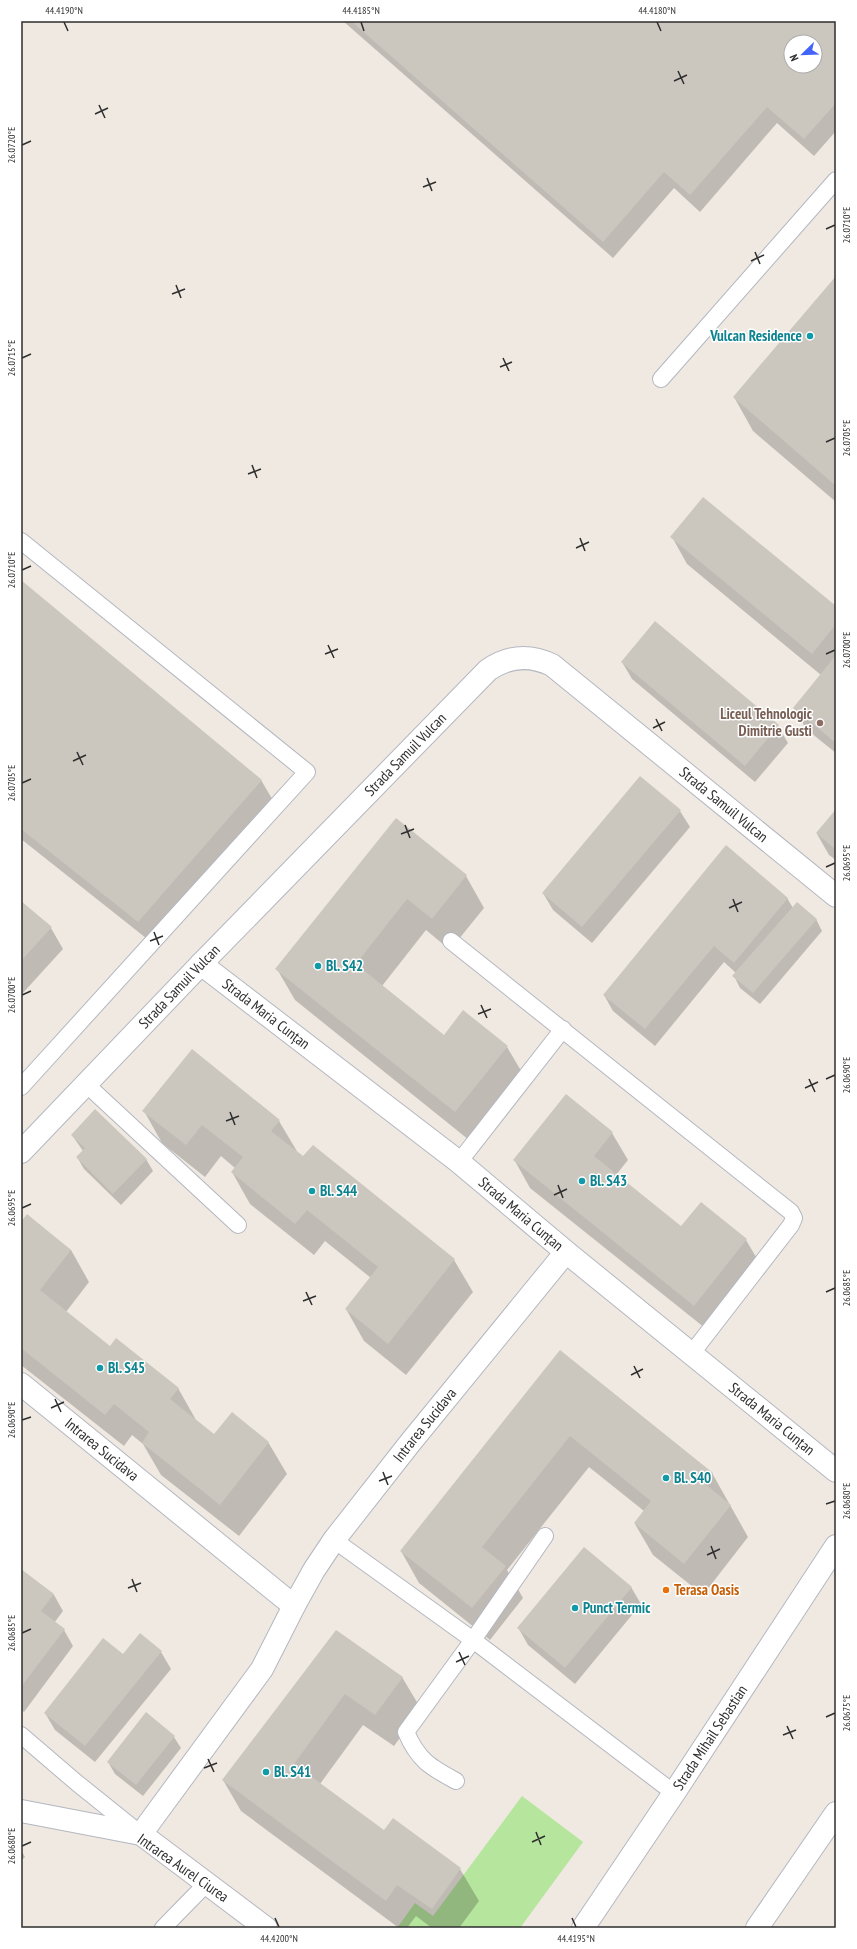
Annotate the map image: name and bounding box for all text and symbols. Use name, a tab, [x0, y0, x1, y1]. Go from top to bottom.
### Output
text: 44.4190°N	[45, 4, 83, 17]
text: 44.4185°N	[342, 4, 380, 17]
text: 44.4180°N	[638, 4, 676, 17]
north arrow	[783, 34, 823, 74]
text: N	[786, 52, 801, 63]
text: 26.0720°E	[5, 127, 18, 163]
text: 26.0710°E	[840, 207, 853, 243]
place label: Vulcan Residence	[709, 326, 802, 345]
marker: Vulcan Residence	[805, 331, 815, 341]
text: 26.0715°E	[5, 340, 18, 376]
text: 26.0705°E	[840, 420, 853, 456]
text: 26.0710°E	[5, 552, 18, 588]
text: 26.0700°E	[840, 632, 853, 668]
place label: Liceul Tehnologic Dimitrie Gusti	[720, 704, 813, 740]
street label: Strada Samuil Vulcan	[360, 709, 450, 800]
marker: Liceul Tehnologic Dimitrie Gusti	[815, 718, 825, 728]
street label: Strada Samuil Vulcan	[676, 762, 772, 846]
text: 26.0705°E	[5, 765, 18, 801]
text: 26.0695°E	[840, 845, 853, 881]
street label: Strada Samuil Vulcan	[134, 940, 224, 1032]
place label: Bl. S42	[326, 956, 363, 975]
marker: Bl. S42	[313, 961, 323, 971]
street label: Strada Maria Cunțan	[219, 974, 314, 1053]
text: 26.0700°E	[5, 977, 18, 1013]
text: 26.0690°E	[840, 1057, 853, 1093]
place label: Bl. S43	[590, 1171, 627, 1190]
street label: Strada Maria Cunțan	[475, 1173, 567, 1255]
marker: Bl. S43	[577, 1176, 587, 1186]
place label: Bl. S44	[320, 1181, 357, 1200]
marker: Bl. S44	[307, 1186, 317, 1196]
text: 26.0695°E	[5, 1190, 18, 1226]
text: 26.0685°E	[840, 1270, 853, 1306]
place label: Bl. S45	[108, 1358, 145, 1377]
marker: Bl. S45	[95, 1363, 105, 1373]
street label: Strada Maria Cunțan	[725, 1378, 819, 1459]
street label: Intrarea Sucidava	[389, 1384, 460, 1466]
text: 26.0690°E	[5, 1402, 18, 1438]
street label: Intrarea Sucidava	[61, 1414, 143, 1485]
place label: Bl. S40	[674, 1468, 711, 1487]
marker: Bl. S40	[661, 1473, 671, 1483]
text: 26.0680°E	[840, 1483, 853, 1519]
place label: Terasa Oasis	[674, 1580, 739, 1599]
marker: Terasa Oasis	[661, 1585, 671, 1595]
place label: Punct Termic	[583, 1598, 651, 1617]
marker: Punct Termic	[570, 1603, 580, 1613]
text: 26.0685°E	[5, 1615, 18, 1651]
street label: Strada Mihail Sebastian	[668, 1681, 751, 1794]
text: 26.0675°E	[840, 1695, 853, 1731]
place label: Bl. S41	[274, 1762, 311, 1781]
marker: Bl. S41	[261, 1767, 271, 1777]
text: 26.0680°E	[5, 1828, 18, 1864]
street label: Intrarea Aurel Ciurea	[134, 1829, 233, 1906]
text: 44.4200°N	[260, 1932, 298, 1945]
text: 44.4195°N	[557, 1932, 595, 1945]

